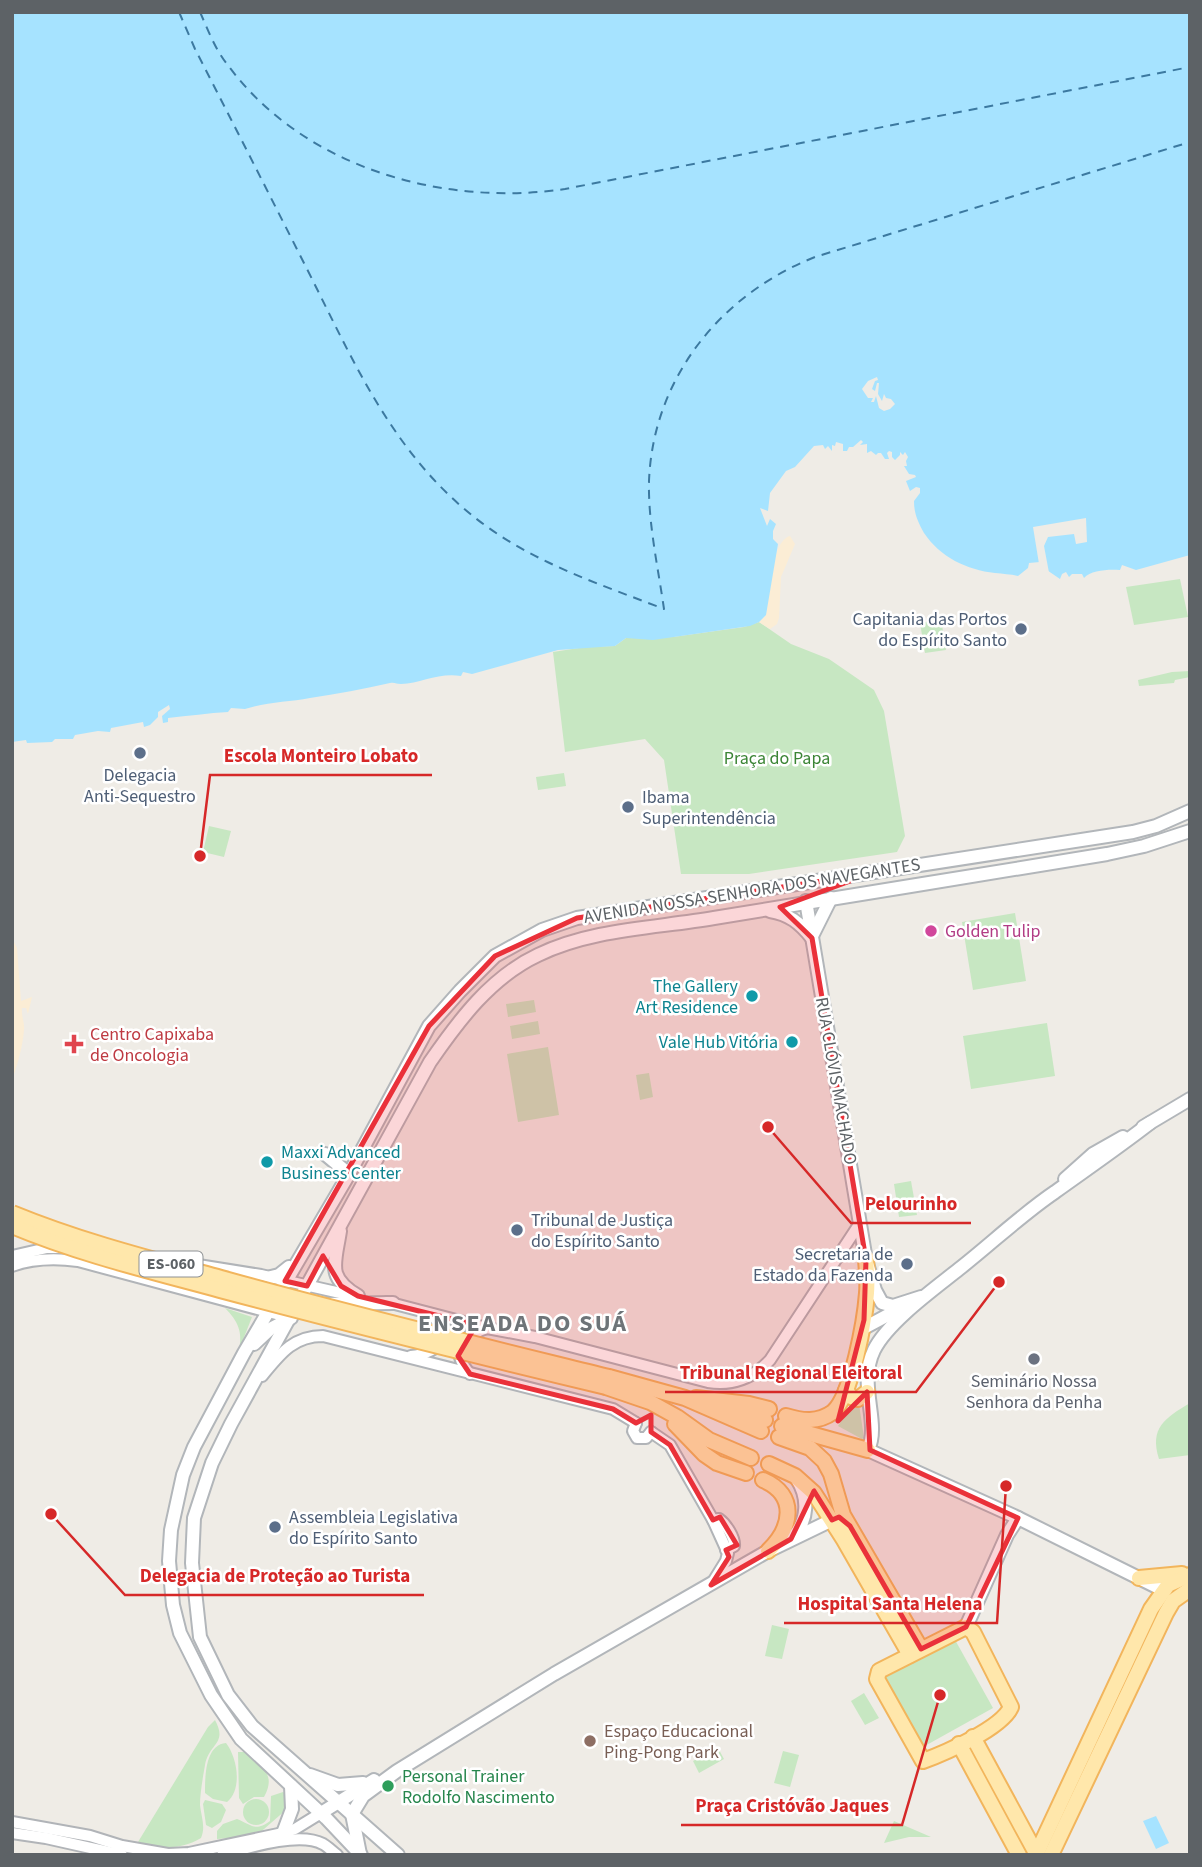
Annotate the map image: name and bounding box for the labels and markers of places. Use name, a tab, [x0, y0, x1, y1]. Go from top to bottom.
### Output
place label: Capitania das Portos do Espírito Santo	[852, 607, 1007, 653]
marker: Capitania das Portos do Espírito Santo	[1013, 621, 1029, 637]
callout: Escola Monteiro Lobato	[210, 735, 432, 775]
marker: Delegacia Anti-Sequestro	[132, 745, 148, 761]
place label: Delegacia Anti-Sequestro	[84, 763, 196, 809]
place label: Ibama Superintendência	[642, 785, 776, 831]
marker: Ibama Superintendência	[620, 799, 636, 815]
place label: Golden Tulip	[945, 919, 1040, 944]
marker: Golden Tulip	[923, 923, 939, 939]
place label: The Gallery Art Residence	[636, 974, 739, 1020]
marker: The Gallery Art Residence	[744, 988, 760, 1004]
place label: Centro Capixaba de Oncologia	[90, 1022, 214, 1068]
place label: Vale Hub Vitória	[659, 1030, 778, 1055]
marker: Centro Capixaba de Oncologia	[64, 1034, 84, 1054]
marker: Vale Hub Vitória	[784, 1034, 800, 1050]
place label: Maxxi Advanced Business Center	[281, 1140, 402, 1186]
marker: Maxxi Advanced Business Center	[259, 1154, 275, 1170]
callout: Pelourinho	[851, 1183, 971, 1223]
place label: Tribunal de Justiça do Espírito Santo	[531, 1208, 673, 1254]
marker: Tribunal de Justiça do Espírito Santo	[509, 1222, 525, 1238]
place label: Secretaria de Estado da Fazenda	[753, 1242, 893, 1288]
marker: Secretaria de Estado da Fazenda	[899, 1256, 915, 1272]
marker: Seminário Nossa Senhora da Penha	[1026, 1351, 1042, 1367]
callout: Tribunal Regional Eleitoral	[665, 1352, 916, 1392]
place label: Seminário Nossa Senhora da Penha	[966, 1369, 1102, 1415]
place label: Assembleia Legislativa do Espírito Santo	[289, 1505, 458, 1551]
marker: Assembleia Legislativa do Espírito Santo	[267, 1519, 283, 1535]
callout: Delegacia de Proteção ao Turista	[125, 1555, 424, 1595]
callout: Hospital Santa Helena	[784, 1583, 997, 1623]
place label: Espaço Educacional Ping-Pong Park	[604, 1719, 753, 1765]
marker: Espaço Educacional Ping-Pong Park	[582, 1733, 598, 1749]
place label: Personal Trainer Rodolfo Nascimento	[402, 1764, 555, 1810]
marker: Personal Trainer Rodolfo Nascimento	[380, 1778, 396, 1794]
callout: Praça Cristóvão Jaques	[681, 1785, 902, 1825]

